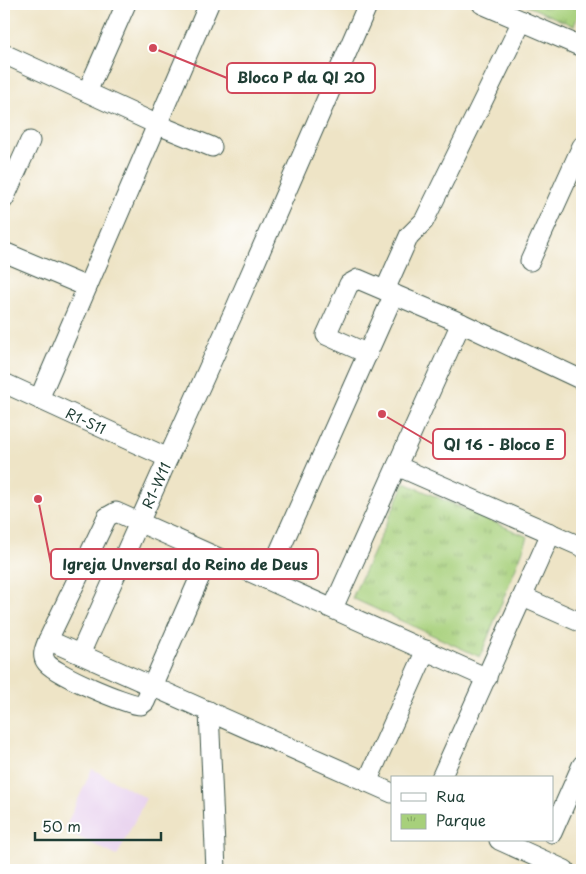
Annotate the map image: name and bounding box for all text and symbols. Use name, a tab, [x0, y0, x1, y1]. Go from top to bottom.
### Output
callout: Bloco P da QI 20	[227, 63, 375, 93]
text: Bloco P da QI 20	[237, 65, 365, 88]
street label: R1-S11	[62, 402, 109, 439]
callout: QI 16 - Bloco E	[433, 429, 565, 459]
text: QI 16 - Bloco E	[443, 432, 555, 455]
street label: R1-W11	[136, 459, 175, 512]
callout: Igreja Unversal do Reino de Deus	[51, 549, 318, 579]
text: Igreja Unversal do Reino de Deus	[62, 552, 308, 575]
legend	[391, 776, 554, 842]
text: Rua	[436, 784, 465, 807]
text: Parque	[436, 808, 486, 831]
scale bar	[35, 809, 161, 841]
text: 50 m	[42, 814, 81, 837]

